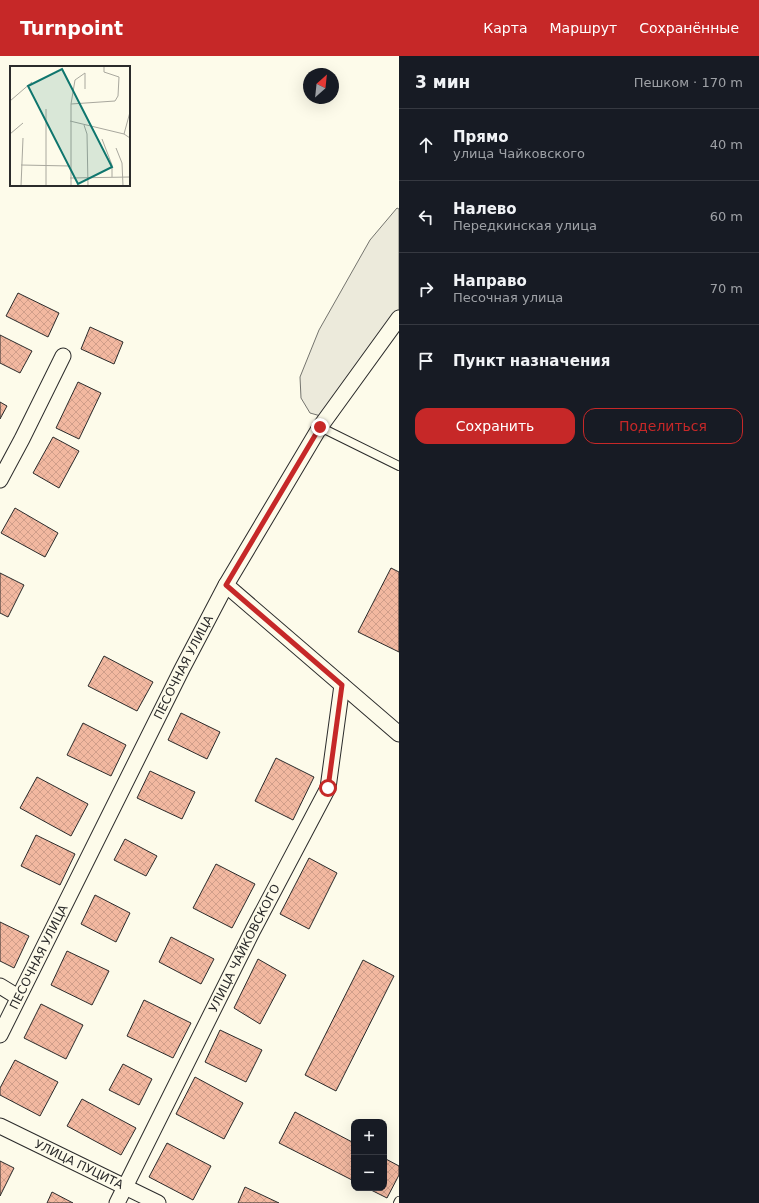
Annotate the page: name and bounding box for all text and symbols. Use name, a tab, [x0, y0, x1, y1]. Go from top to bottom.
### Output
text: Turnpoint	[20, 17, 123, 39]
text: Карта	[483, 20, 527, 36]
text: Маршрут	[549, 20, 617, 36]
text: Сохранённые	[639, 20, 739, 36]
inset map	[10, 66, 130, 186]
north arrow	[303, 68, 339, 104]
text: 3 мин	[415, 72, 470, 92]
text: Пешком · 170 m	[634, 75, 743, 90]
text: Прямо	[453, 128, 509, 146]
icon: ahead	[415, 134, 437, 156]
text: 40 m	[710, 137, 743, 152]
text: улица Чайковского	[453, 146, 585, 161]
text: Налево	[453, 200, 517, 218]
icon: left	[415, 206, 437, 228]
text: 60 m	[710, 209, 743, 224]
text: Передкинская улица	[453, 218, 597, 233]
text: Направо	[453, 272, 527, 290]
icon: right	[415, 278, 437, 300]
text: 70 m	[710, 281, 743, 296]
text: Песочная улица	[453, 290, 563, 305]
icon: arrive	[415, 350, 437, 372]
text: Пункт назначения	[453, 352, 610, 370]
button: Сохранить	[415, 408, 575, 444]
button: Поделиться	[583, 408, 743, 444]
route end	[311, 418, 329, 436]
street label: ПЕСОЧНАЯ УЛИЦА	[151, 612, 216, 722]
route start	[319, 779, 337, 797]
street label: УЛИЦА ЧАЙКОВСКОГО	[206, 882, 283, 1014]
street label: ПЕСОЧНАЯ УЛИЦА	[7, 902, 71, 1012]
map controls	[351, 1119, 387, 1191]
button: +	[351, 1119, 387, 1155]
street label: УЛИЦА ПУЦИТА	[32, 1137, 126, 1192]
button: −	[351, 1155, 387, 1191]

